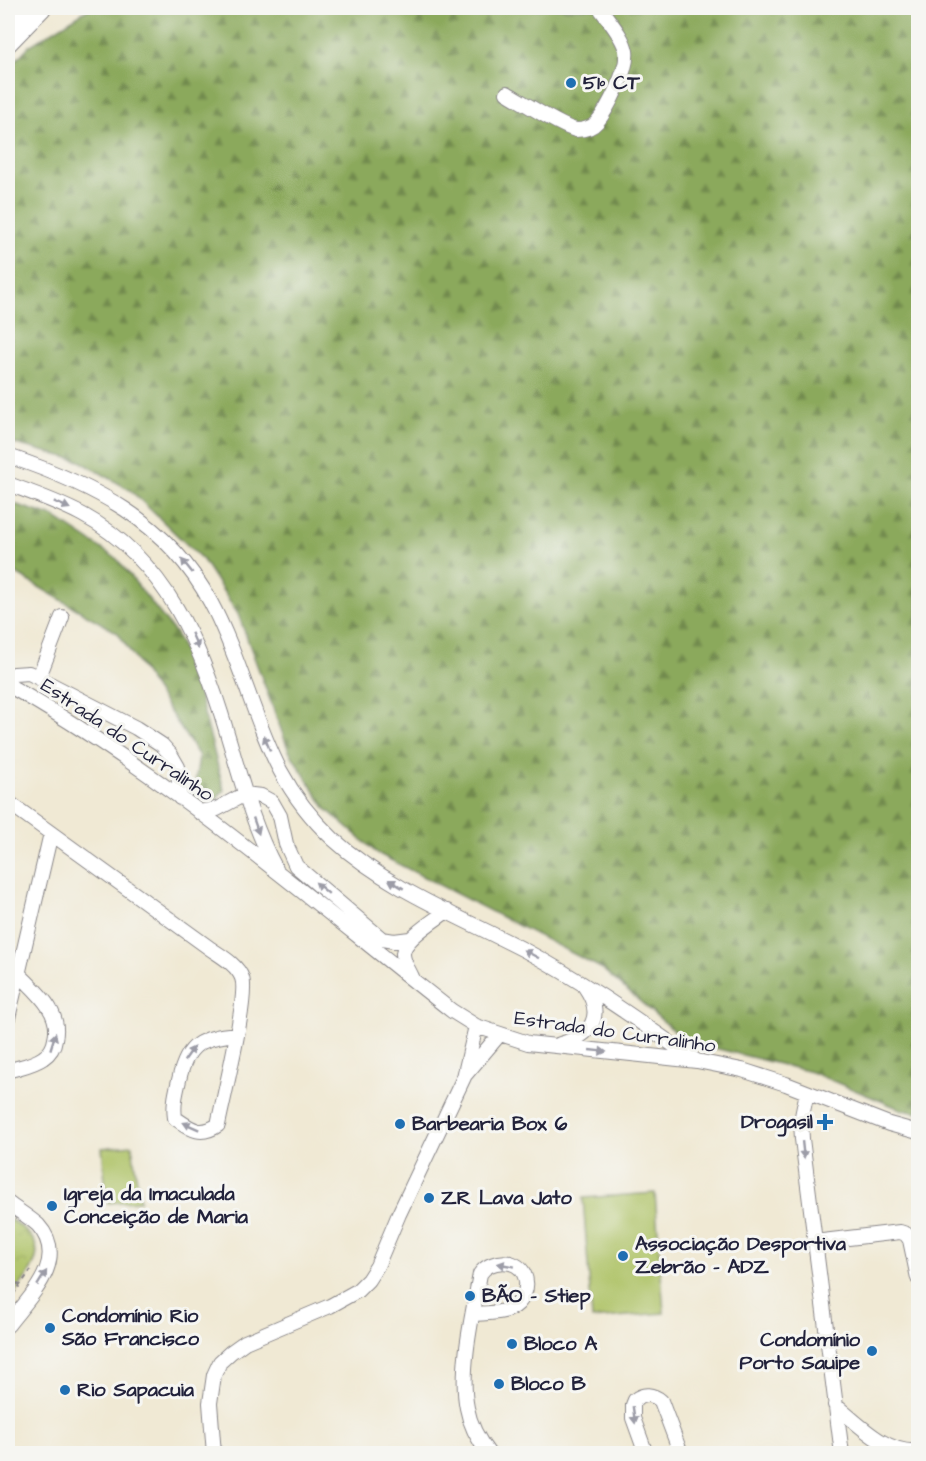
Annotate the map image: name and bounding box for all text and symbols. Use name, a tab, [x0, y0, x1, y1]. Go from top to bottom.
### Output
place label: 51º CT	[583, 69, 640, 97]
marker: 51º CT	[564, 76, 578, 90]
one-way arrow	[53, 501, 70, 510]
one-way arrow	[180, 558, 193, 574]
one-way arrow	[190, 633, 200, 651]
street label: Estrada do Curralinho	[35, 672, 219, 808]
one-way arrow	[262, 734, 271, 752]
one-way arrow	[252, 817, 262, 835]
one-way arrow	[388, 878, 404, 889]
one-way arrow	[315, 882, 330, 895]
one-way arrow	[522, 949, 539, 959]
street label: Estrada do Curralinho	[513, 1004, 717, 1060]
one-way arrow	[49, 1032, 59, 1050]
one-way arrow	[589, 1046, 608, 1056]
one-way arrow	[183, 1047, 195, 1063]
place label: Drogasil	[741, 1108, 813, 1137]
place label: Barbearia Box 6	[412, 1110, 568, 1138]
marker: Drogasil	[818, 1115, 832, 1129]
marker: Barbearia Box 6	[393, 1117, 407, 1131]
one-way arrow	[182, 1122, 199, 1131]
one-way arrow	[798, 1140, 808, 1159]
place label: Igreja da Imaculada Conceição de Maria	[64, 1180, 249, 1231]
place label: ZR Lava Jato	[441, 1184, 572, 1212]
marker: ZR Lava Jato	[422, 1191, 436, 1205]
marker: Igreja da Imaculada Conceição de Maria	[45, 1199, 59, 1213]
place label: Associação Desportiva Zebrão - ADZ	[635, 1230, 847, 1281]
marker: Associação Desportiva Zebrão - ADZ	[616, 1249, 630, 1263]
one-way arrow	[497, 1260, 516, 1269]
one-way arrow	[36, 1270, 47, 1286]
place label: BÃO - Stiep	[482, 1282, 591, 1310]
marker: BÃO - Stiep	[463, 1289, 477, 1303]
place label: Condomínio Rio São Francisco	[61, 1302, 200, 1353]
marker: Condomínio Rio São Francisco	[43, 1321, 57, 1335]
place label: Condomínio Porto Sauipe	[739, 1326, 861, 1377]
place label: Bloco A	[524, 1330, 598, 1358]
marker: Bloco A	[505, 1337, 519, 1351]
marker: Condomínio Porto Sauipe	[865, 1344, 879, 1358]
place label: Bloco B	[511, 1370, 587, 1398]
place label: Rio Sapacuia	[77, 1376, 195, 1404]
marker: Bloco B	[492, 1377, 506, 1391]
marker: Rio Sapacuia	[58, 1383, 72, 1397]
one-way arrow	[630, 1405, 639, 1424]

